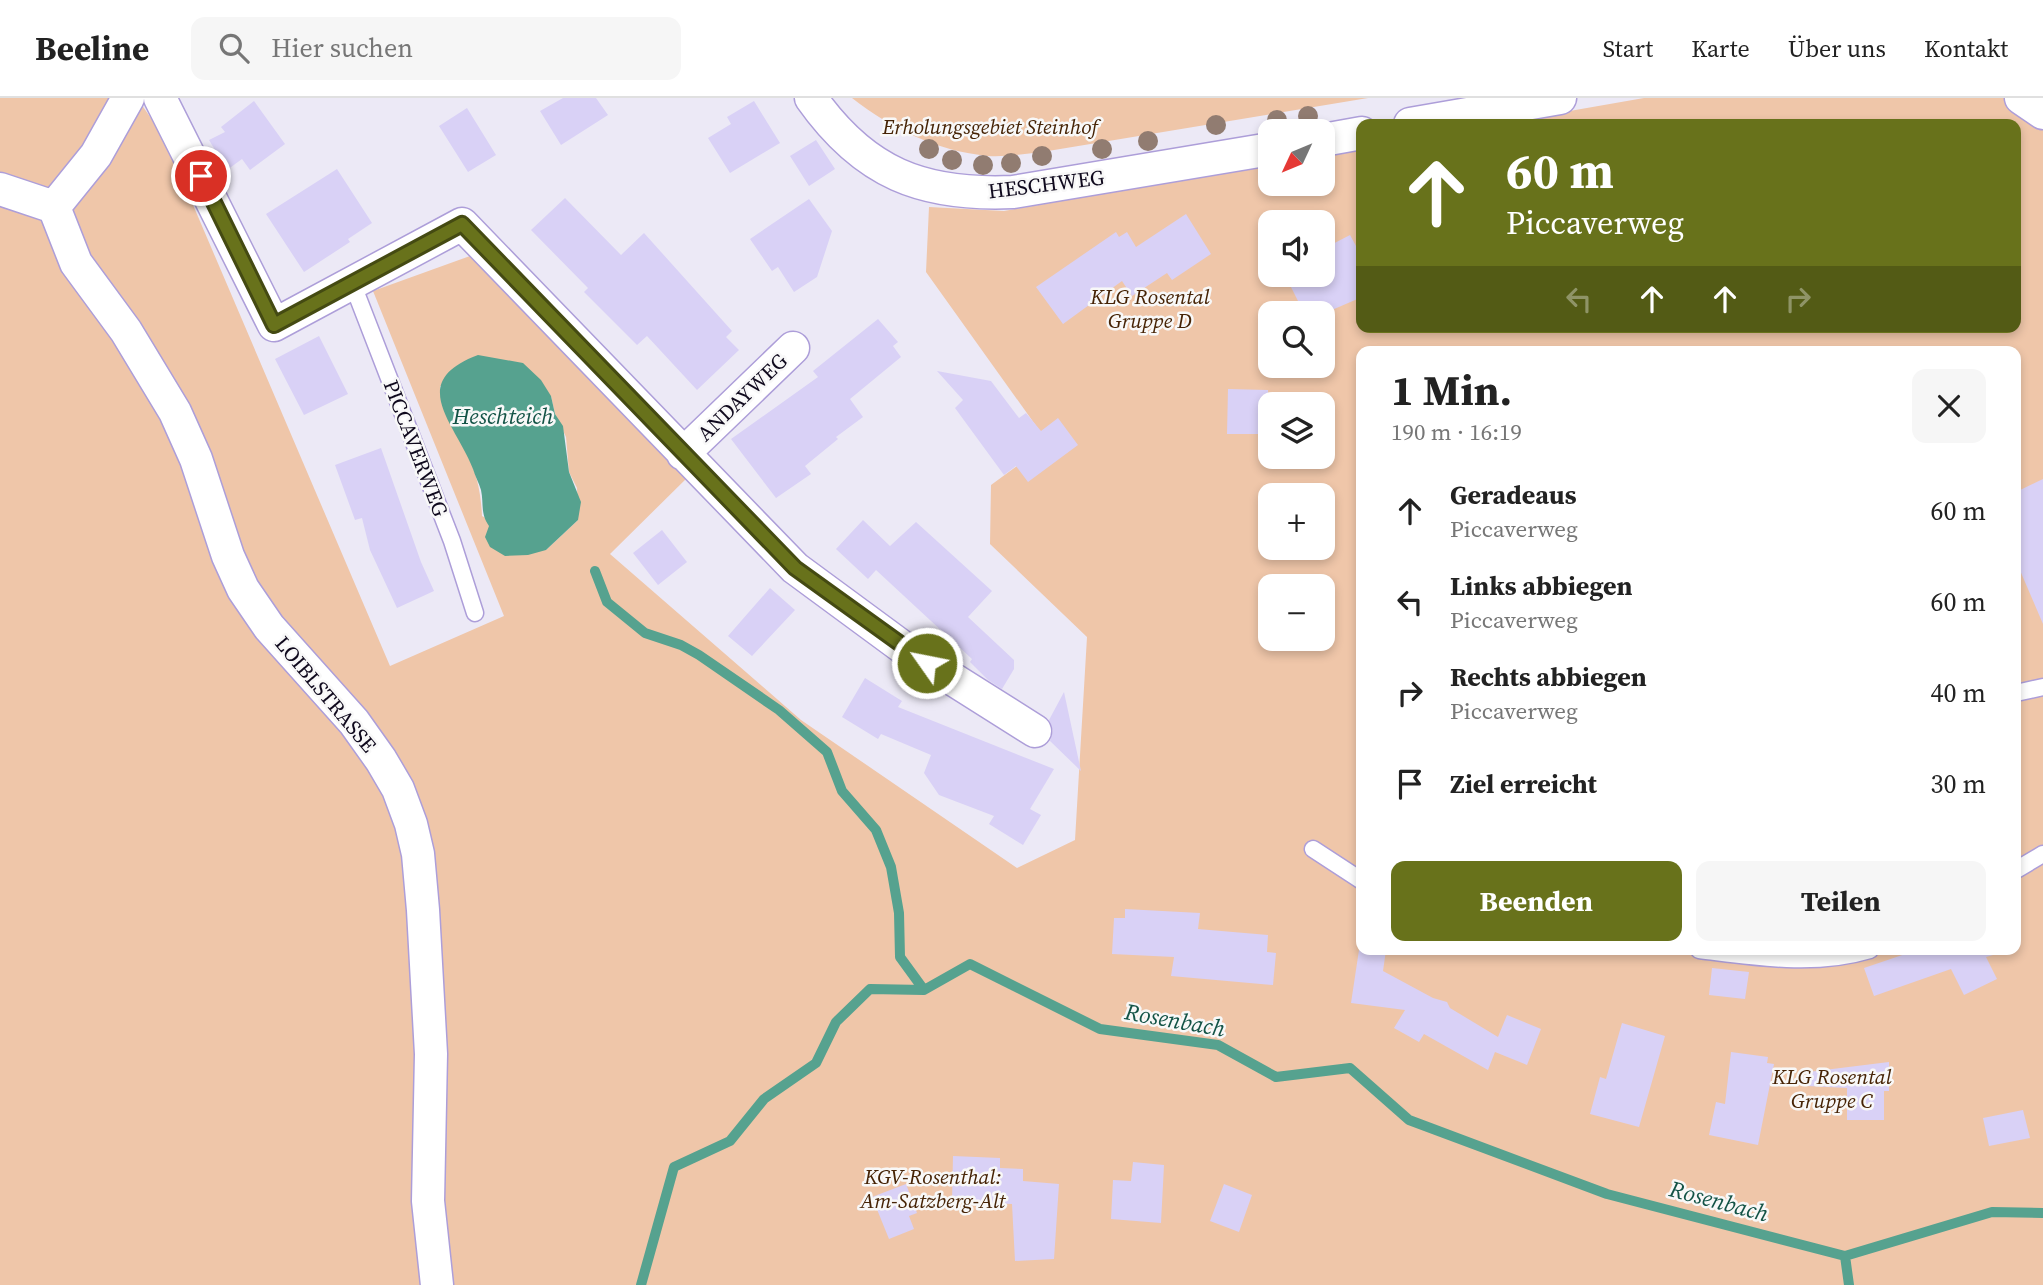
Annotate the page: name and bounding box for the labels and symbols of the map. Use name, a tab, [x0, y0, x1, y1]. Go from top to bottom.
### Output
park label: Erholungsgebiet Steinhof	[881, 112, 1101, 141]
north arrow	[1258, 119, 1335, 196]
pin	[171, 146, 231, 206]
street label: HESCHWEG	[986, 162, 1106, 206]
park label: KLG Rosental Gruppe D	[1089, 282, 1210, 335]
street label: ANDAYWEG	[691, 347, 793, 447]
street label: PICCAVERWEG	[377, 376, 455, 520]
water label: Heschteich	[451, 400, 554, 432]
position arrow	[890, 626, 964, 700]
street label: LOIBLSTRASSE	[269, 630, 383, 758]
water label: Rosenbach	[1121, 995, 1228, 1045]
park label: KLG Rosental Gruppe C	[1771, 1062, 1892, 1115]
park label: KGV-Rosenthal: Am-Satzberg-Alt	[860, 1162, 1007, 1215]
water label: Rosenbach	[1665, 1172, 1772, 1230]

